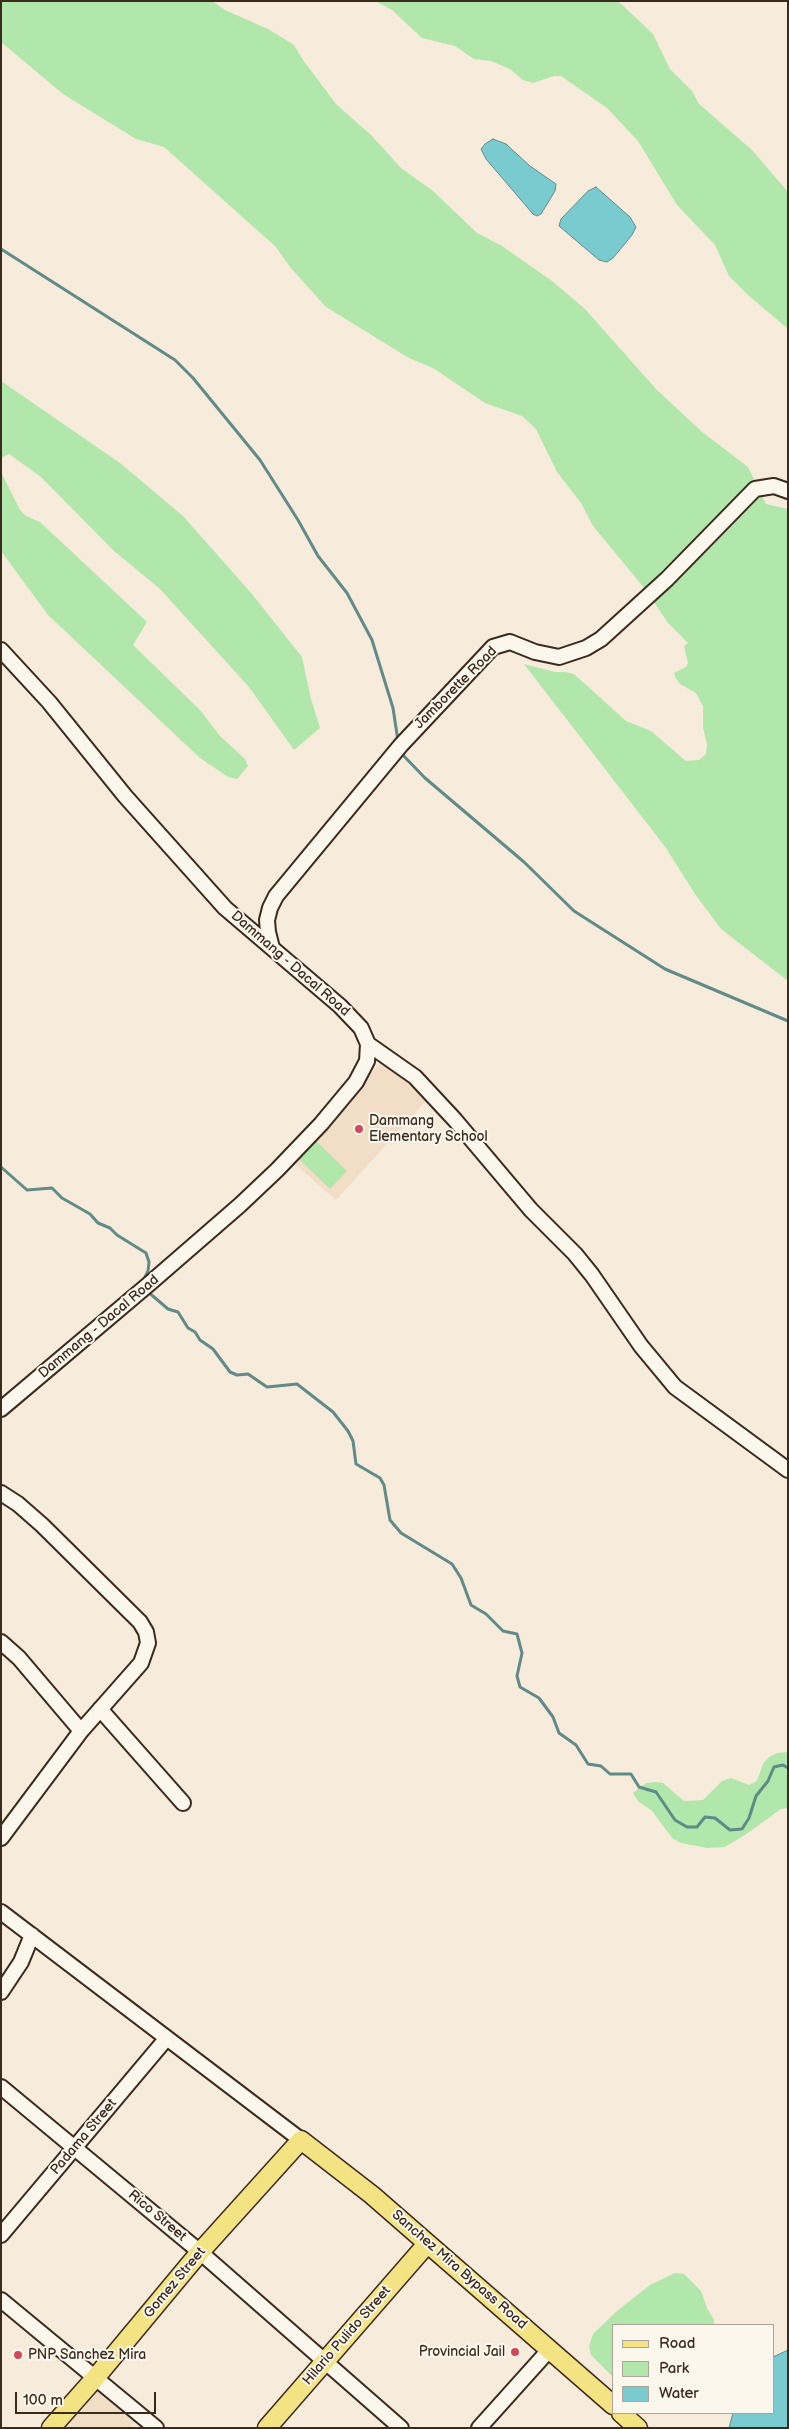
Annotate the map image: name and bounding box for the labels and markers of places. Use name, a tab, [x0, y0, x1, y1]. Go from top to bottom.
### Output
place label: Dammang Elementary School	[369, 1113, 488, 1146]
marker: Dammang Elementary School	[353, 1123, 365, 1135]
place label: Provincial Jail	[419, 2344, 505, 2360]
marker: Provincial Jail	[509, 2346, 521, 2358]
place label: PNP Sanchez Mira	[28, 2347, 146, 2363]
marker: PNP Sanchez Mira	[12, 2349, 24, 2361]

